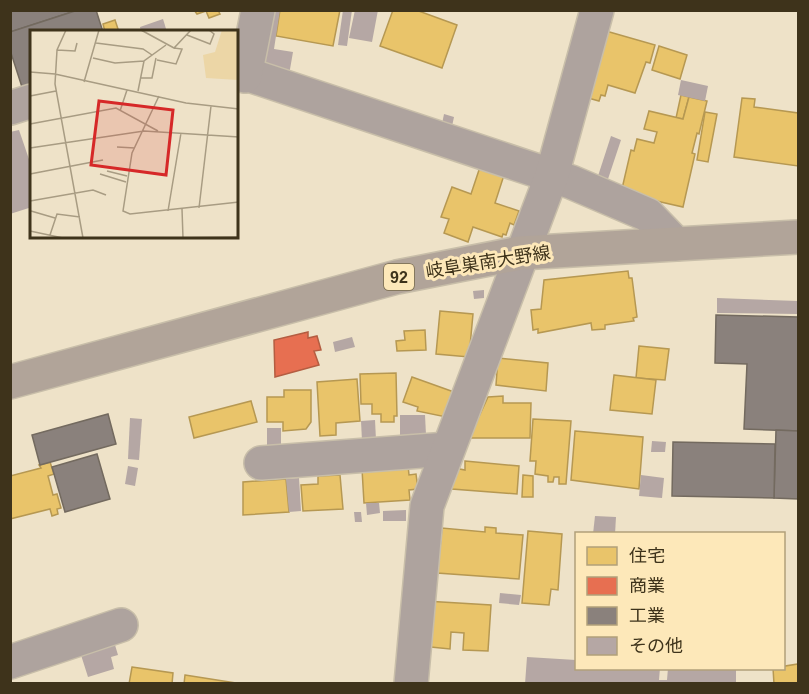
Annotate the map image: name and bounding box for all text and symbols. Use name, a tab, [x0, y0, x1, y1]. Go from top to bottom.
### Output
inset map	[30, 30, 238, 238]
street label: 岐阜巣南大野線	[424, 242, 552, 282]
road number: 92	[384, 264, 414, 290]
legend	[575, 532, 785, 670]
text: 住宅	[629, 546, 665, 566]
text: 商業	[629, 576, 665, 596]
text: 工業	[629, 606, 665, 626]
text: その他	[629, 636, 683, 656]

